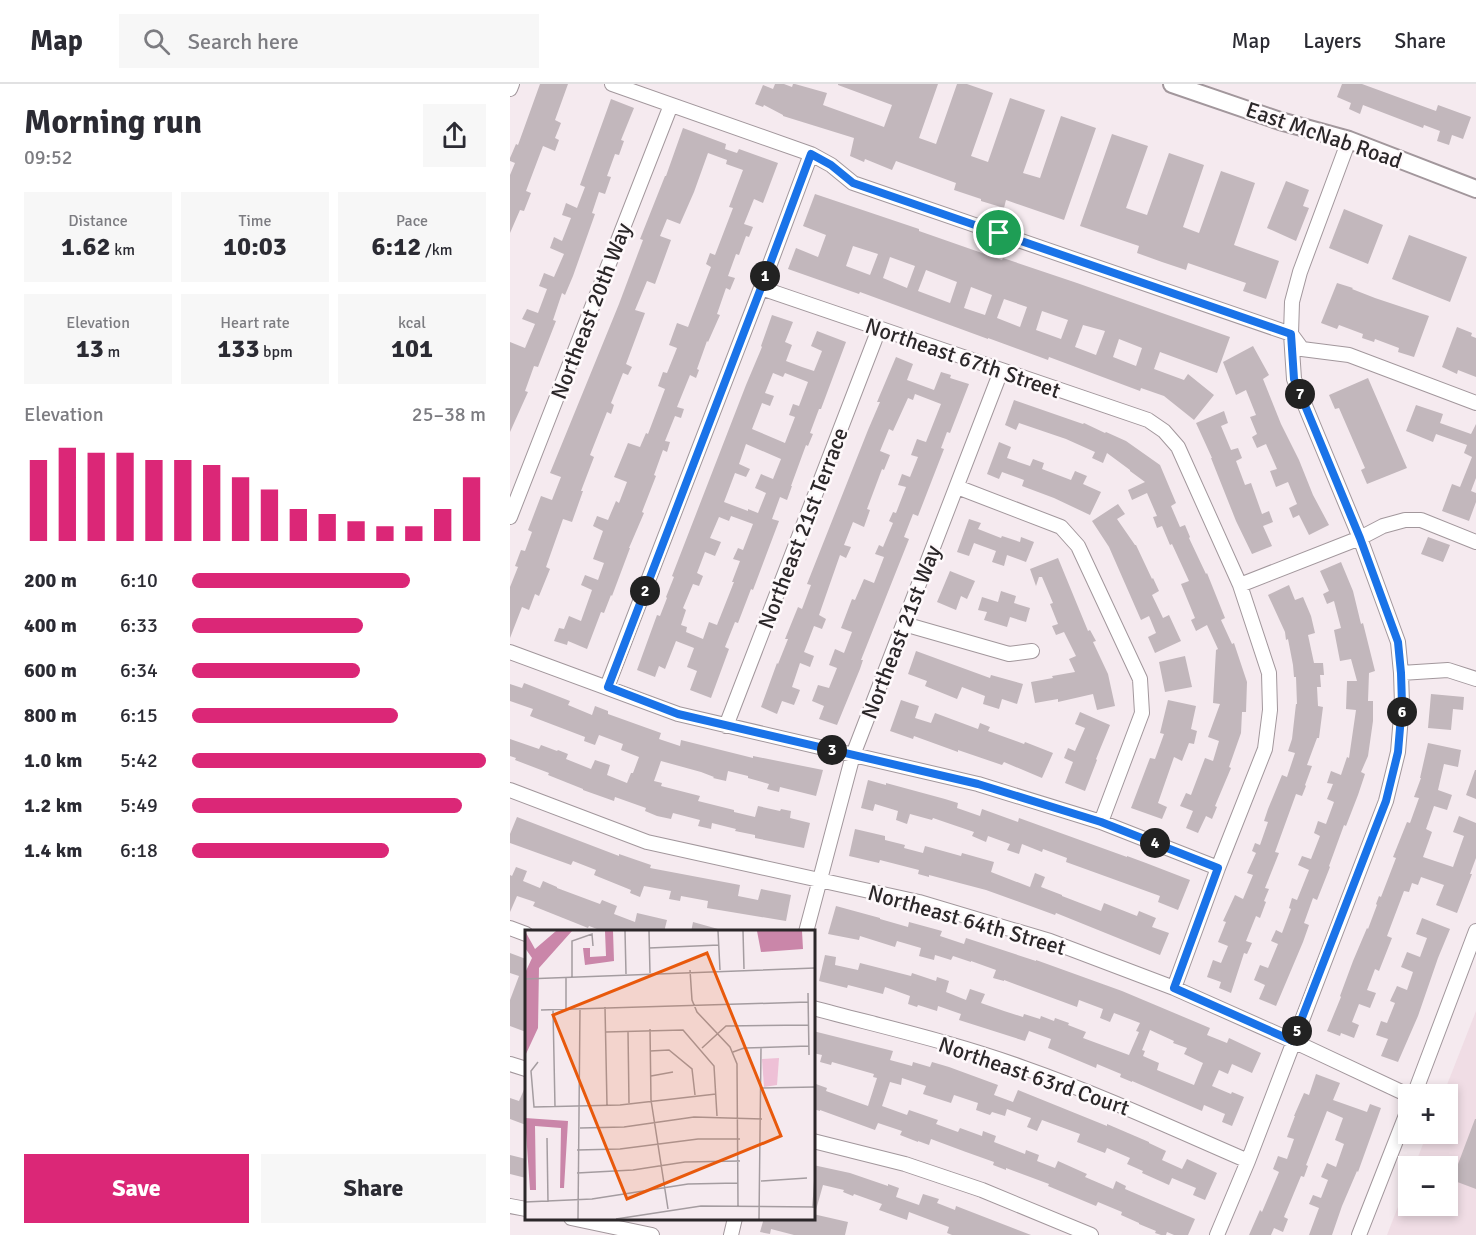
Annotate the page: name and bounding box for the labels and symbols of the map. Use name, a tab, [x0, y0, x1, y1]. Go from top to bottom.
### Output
street label: East McNab Road	[1242, 96, 1406, 174]
pin	[973, 207, 1024, 258]
street label: Northeast 20th Way	[545, 219, 637, 403]
pin: 1	[750, 261, 780, 291]
street label: Northeast 67th Street	[862, 312, 1064, 404]
pin: 7	[1285, 379, 1315, 409]
street label: Northeast 21st Terrace	[752, 424, 854, 632]
street label: Northeast 21st Way	[855, 541, 947, 723]
pin: 2	[630, 576, 660, 606]
pin: 6	[1387, 697, 1417, 727]
pin: 3	[817, 735, 847, 765]
pin: 4	[1140, 828, 1170, 858]
street label: Northeast 64th Street	[865, 879, 1069, 961]
inset map	[525, 930, 814, 1220]
pin: 5	[1282, 1016, 1312, 1046]
street label: Northeast 63rd Court	[935, 1031, 1133, 1121]

